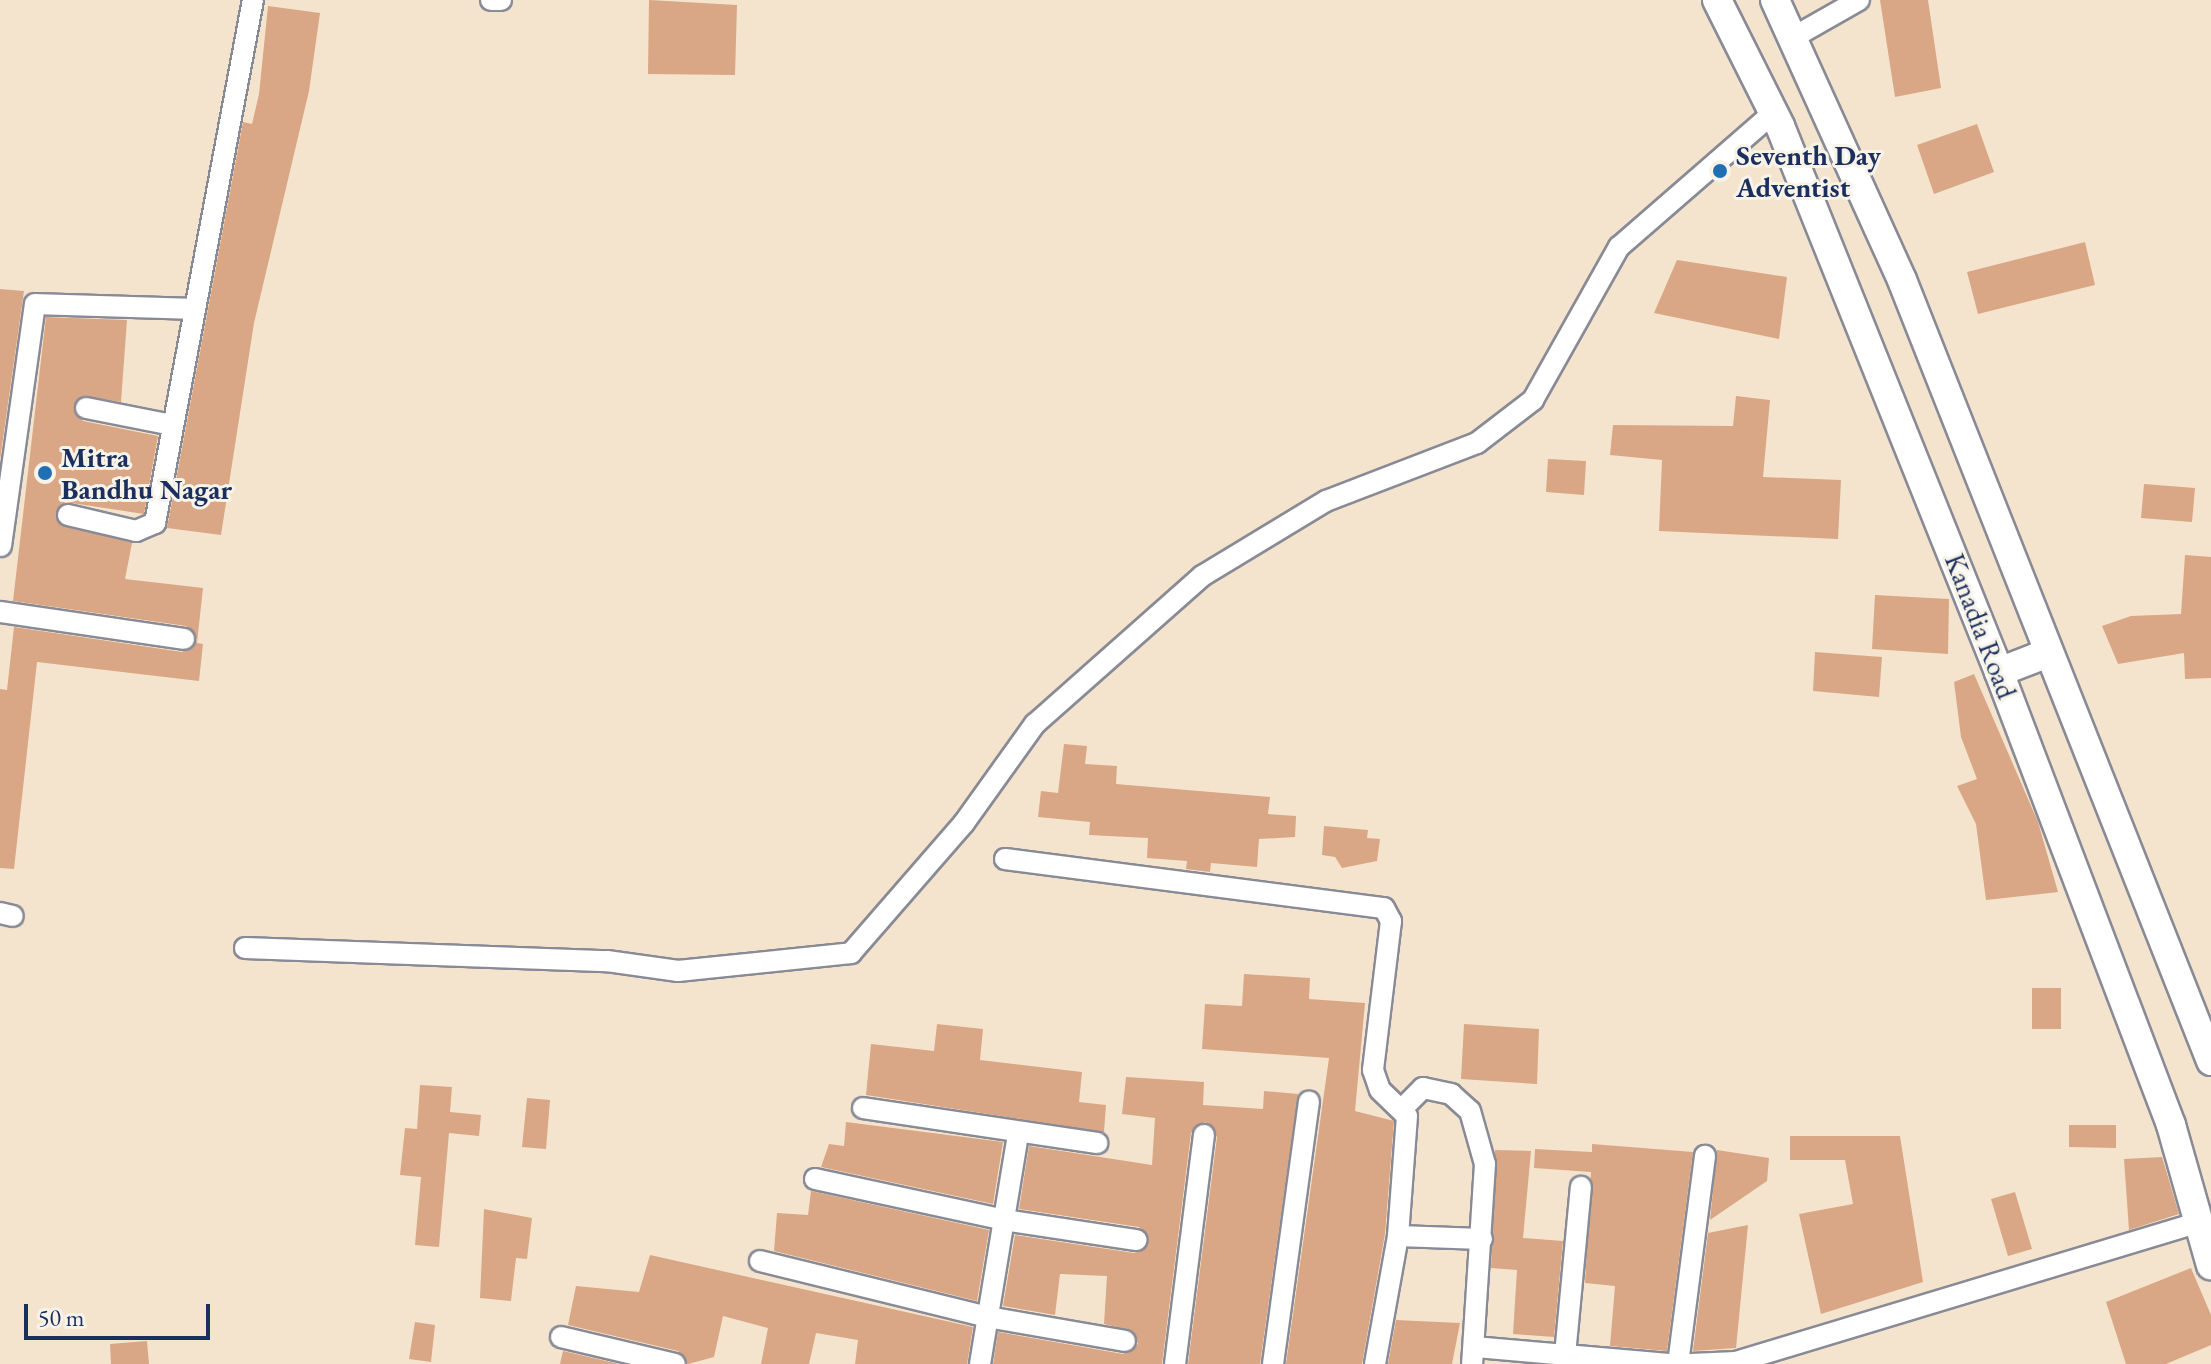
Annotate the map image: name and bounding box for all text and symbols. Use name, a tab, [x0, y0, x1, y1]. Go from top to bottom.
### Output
place label: Seventh Day Adventist	[1736, 138, 1881, 204]
marker: Seventh Day Adventist	[1711, 162, 1729, 180]
place label: Mitra Bandhu Nagar	[61, 440, 232, 506]
marker: Mitra Bandhu Nagar	[36, 464, 54, 482]
street label: Kanadia Road	[1938, 549, 2024, 703]
scale bar	[28, 1288, 214, 1338]
text: 50 m	[38, 1302, 85, 1333]

